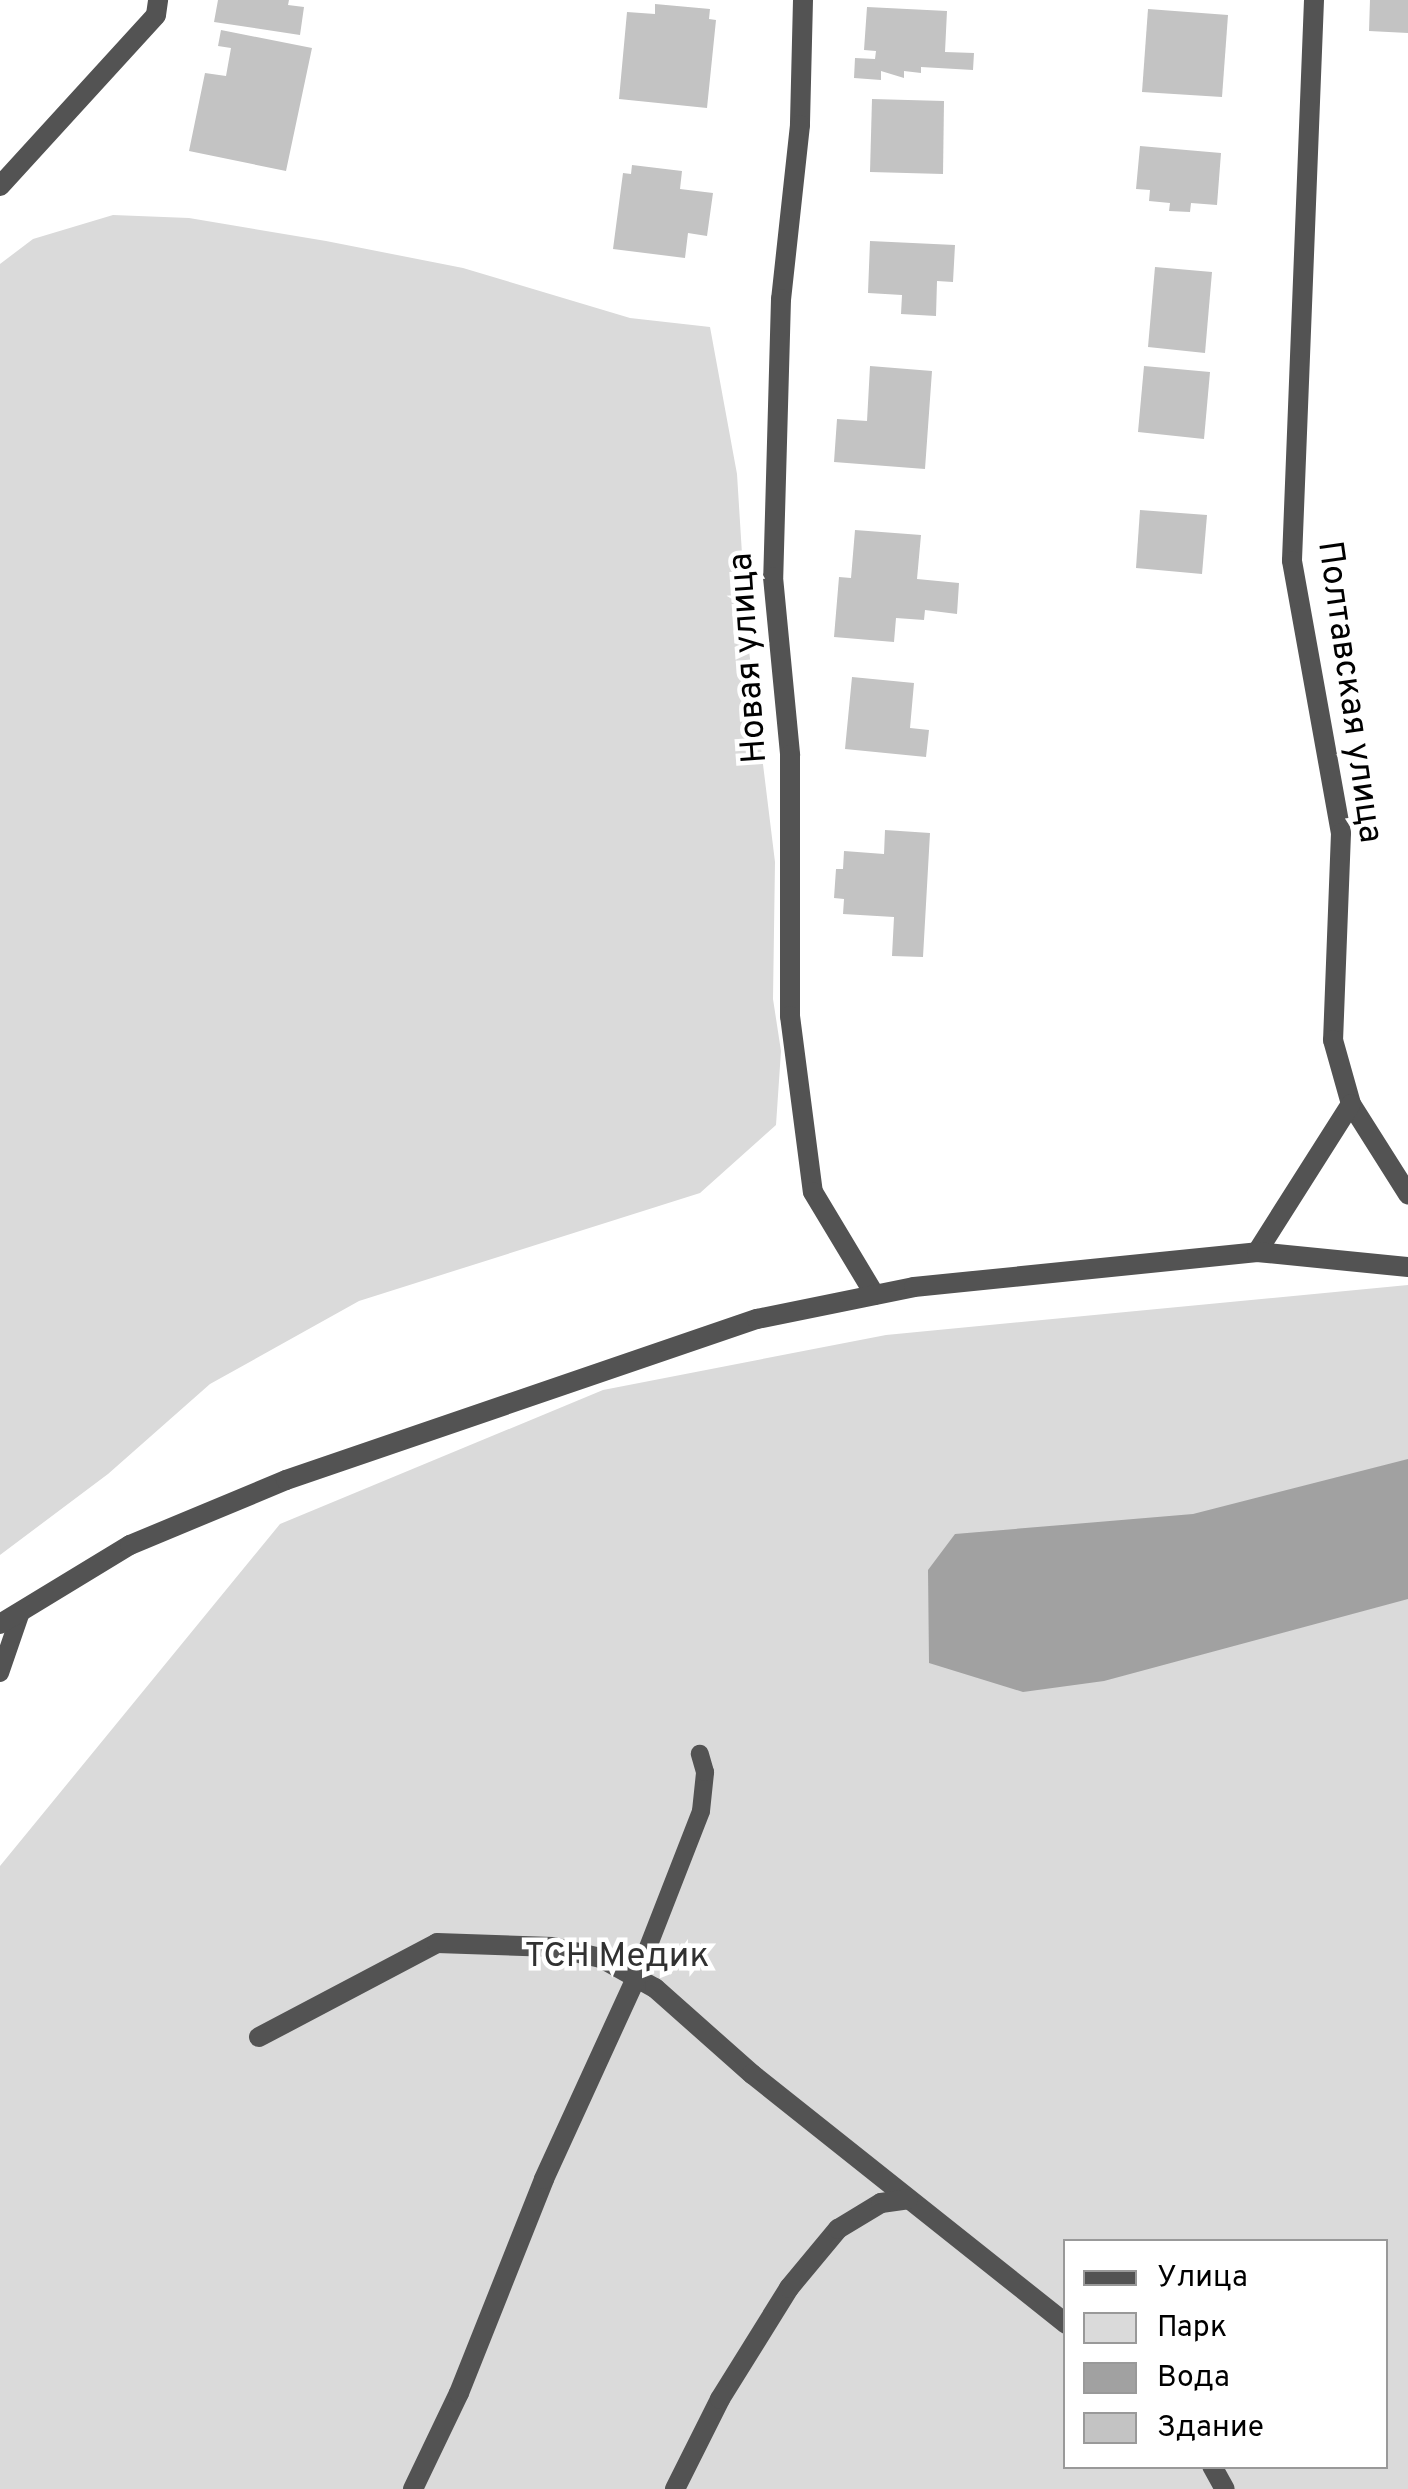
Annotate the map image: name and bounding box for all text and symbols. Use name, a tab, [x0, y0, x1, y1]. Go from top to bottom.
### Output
street label: Полтавская улица	[1307, 538, 1391, 846]
street label: Новая улица	[721, 551, 777, 765]
park label: ТСН Медик	[524, 1936, 710, 1978]
legend	[1063, 2239, 1388, 2469]
text: Улица	[1157, 2260, 1248, 2297]
text: Парк	[1157, 2310, 1227, 2347]
text: Вода	[1157, 2360, 1230, 2397]
text: Здание	[1157, 2410, 1264, 2447]

